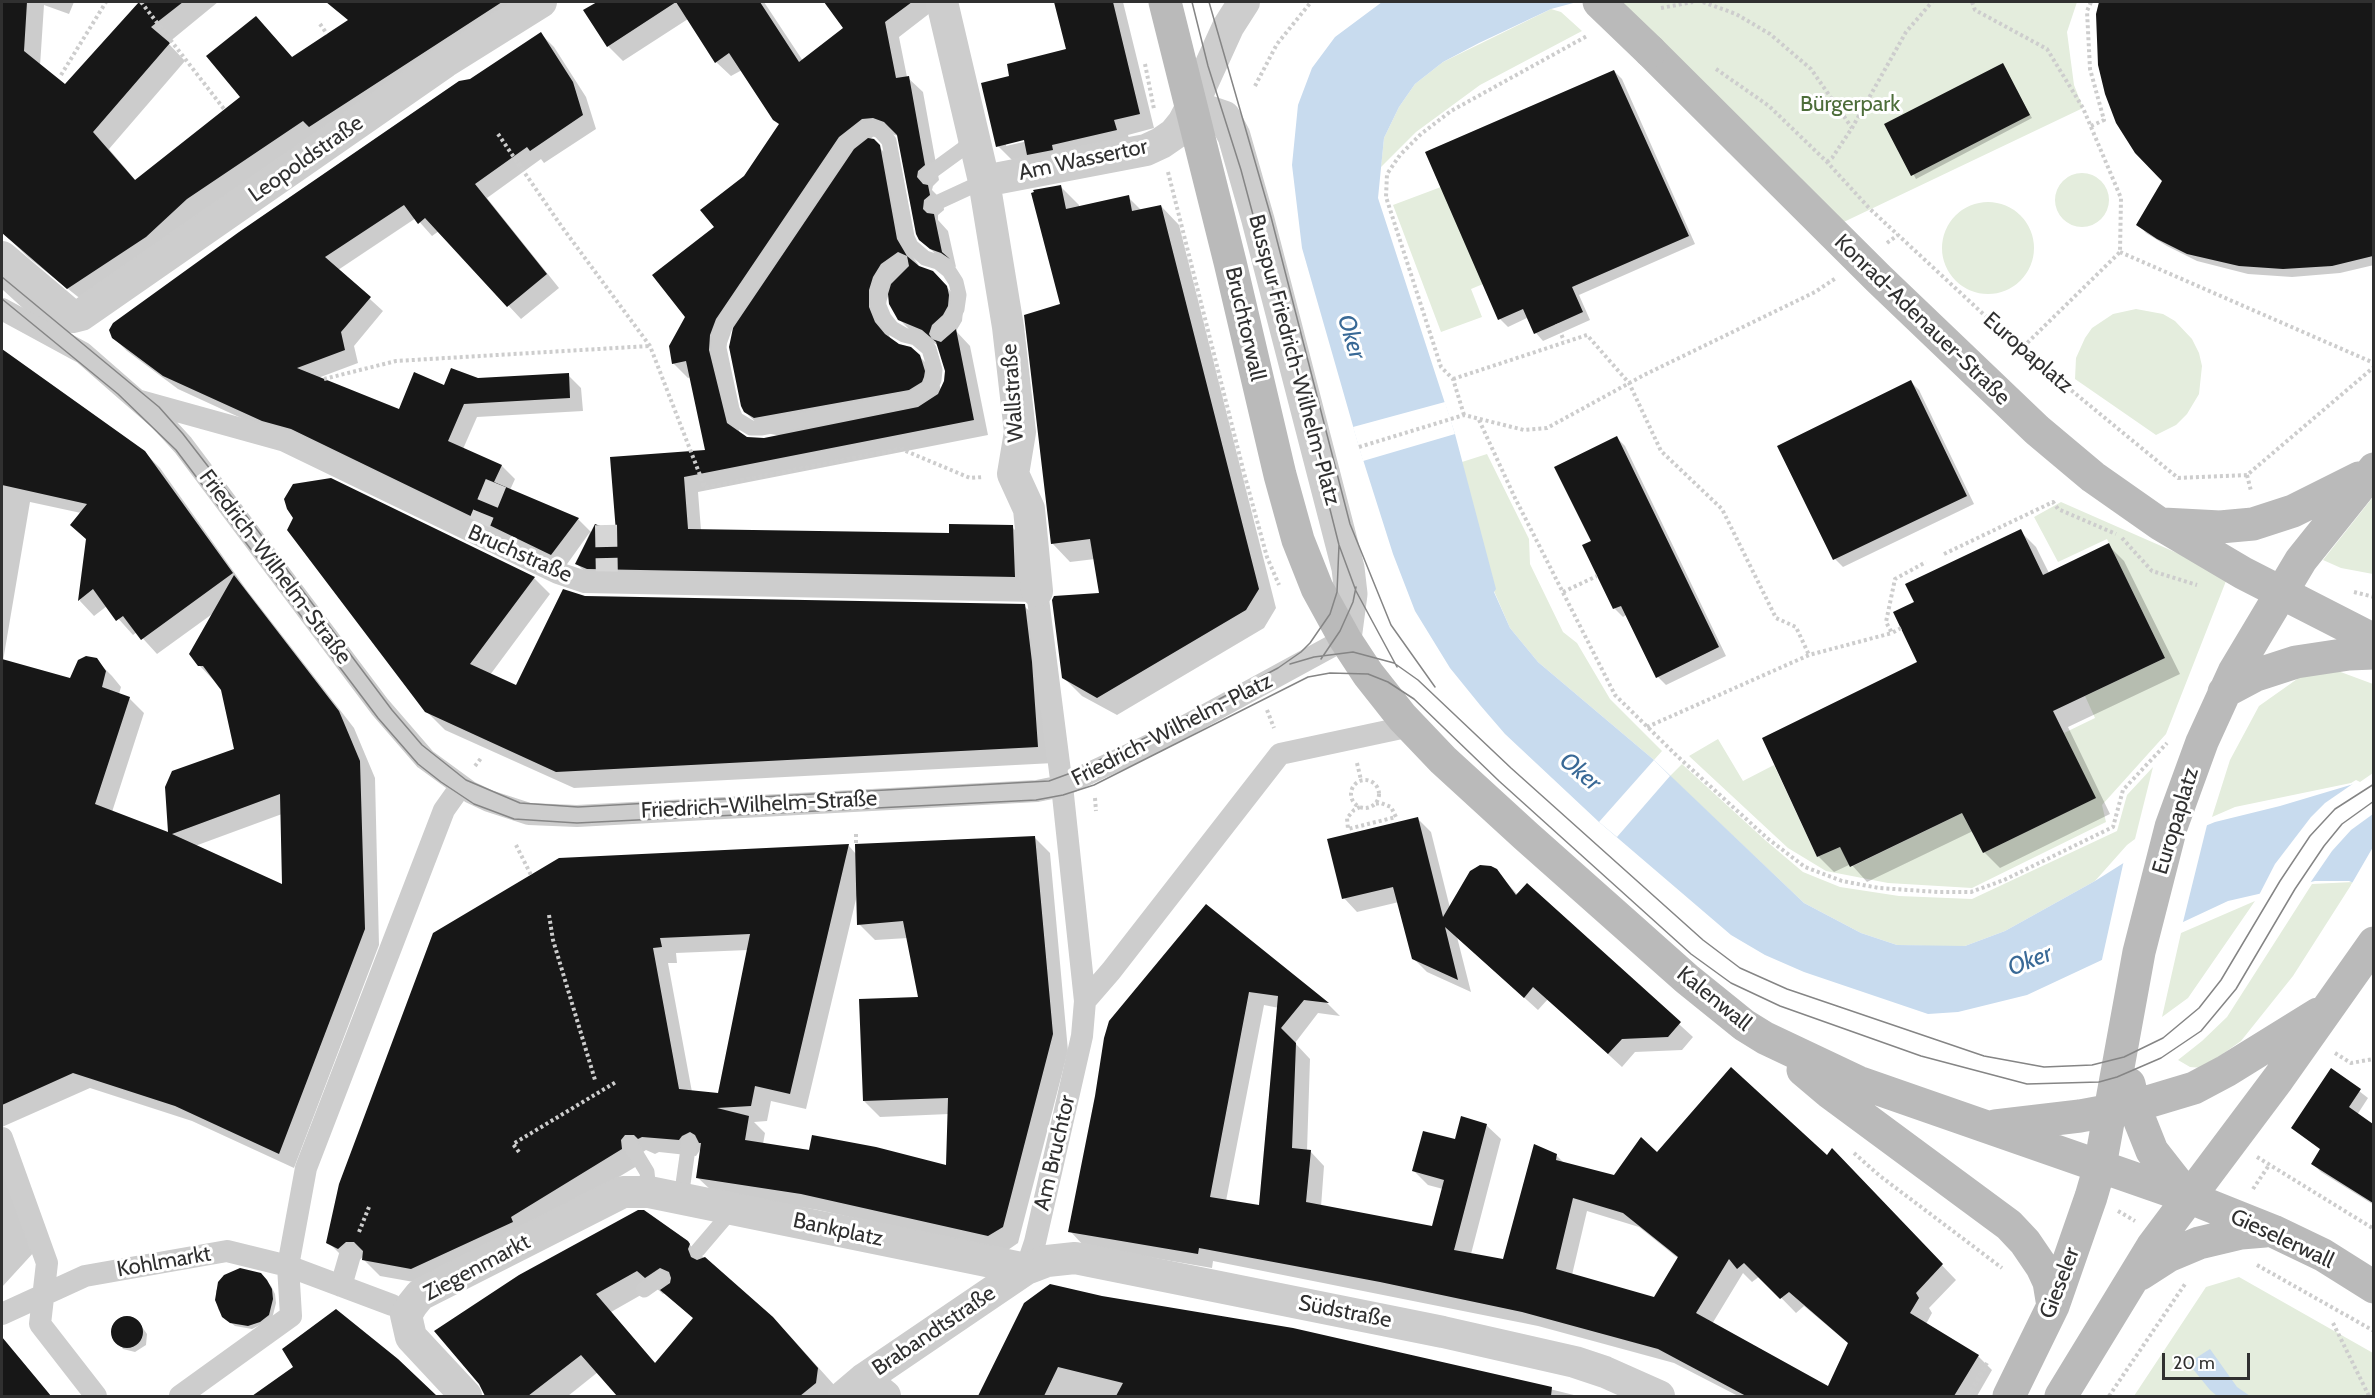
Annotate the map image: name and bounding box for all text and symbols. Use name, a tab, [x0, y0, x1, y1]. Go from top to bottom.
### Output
park label: Bürgerpark	[1800, 92, 1900, 118]
street label: Leopoldstraße	[244, 110, 368, 208]
street label: Am Wassertor	[1016, 133, 1150, 187]
street label: Busspur Friedrich-Wilhelm-Platz	[1242, 212, 1346, 508]
street label: Konrad-Adenauer-Straße	[1829, 229, 2015, 411]
street label: Bruchtorwall	[1219, 264, 1271, 384]
street label: Europaplatz	[1978, 307, 2078, 399]
water label: Oker	[1331, 311, 1371, 363]
street label: Wallstraße	[996, 343, 1030, 443]
street label: Friedrich-Wilhelm-Straße	[193, 465, 357, 669]
street label: Bruchstraße	[464, 519, 576, 589]
street label: Friedrich-Wilhelm-Platz	[1067, 668, 1277, 792]
water label: Oker	[1553, 746, 1607, 798]
street label: Europaplatz	[2147, 764, 2205, 878]
street label: Friedrich-Wilhelm-Straße	[640, 786, 878, 824]
water label: Oker	[2004, 939, 2056, 983]
street label: Kalenwall	[1671, 961, 1757, 1037]
street label: Am Bruchtor	[1029, 1093, 1081, 1213]
street label: Gieselerwall	[2226, 1204, 2338, 1274]
street label: Bankplatz	[791, 1208, 885, 1252]
street label: Ziegenmarkt	[419, 1229, 535, 1307]
street label: Kohlmarkt	[115, 1241, 213, 1283]
street label: Gieseler	[2034, 1244, 2086, 1322]
street label: Brabandtstraße	[867, 1280, 1001, 1382]
street label: Südstraße	[1296, 1290, 1394, 1334]
scale bar	[2165, 1341, 2254, 1379]
text: 20 m	[2173, 1352, 2215, 1374]

